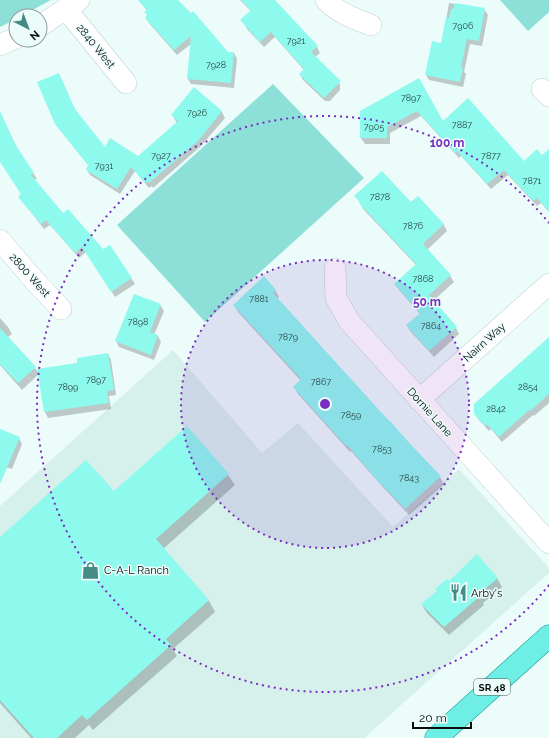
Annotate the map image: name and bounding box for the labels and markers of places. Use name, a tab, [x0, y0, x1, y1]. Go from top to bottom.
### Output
centre of rings	[318, 397, 332, 411]
shop icon: C-A-L Ranch	[81, 560, 101, 580]
place label: C-A-L Ranch	[104, 564, 169, 577]
restaurant icon: Arby's	[448, 583, 468, 603]
place label: Arby's	[471, 587, 502, 600]

